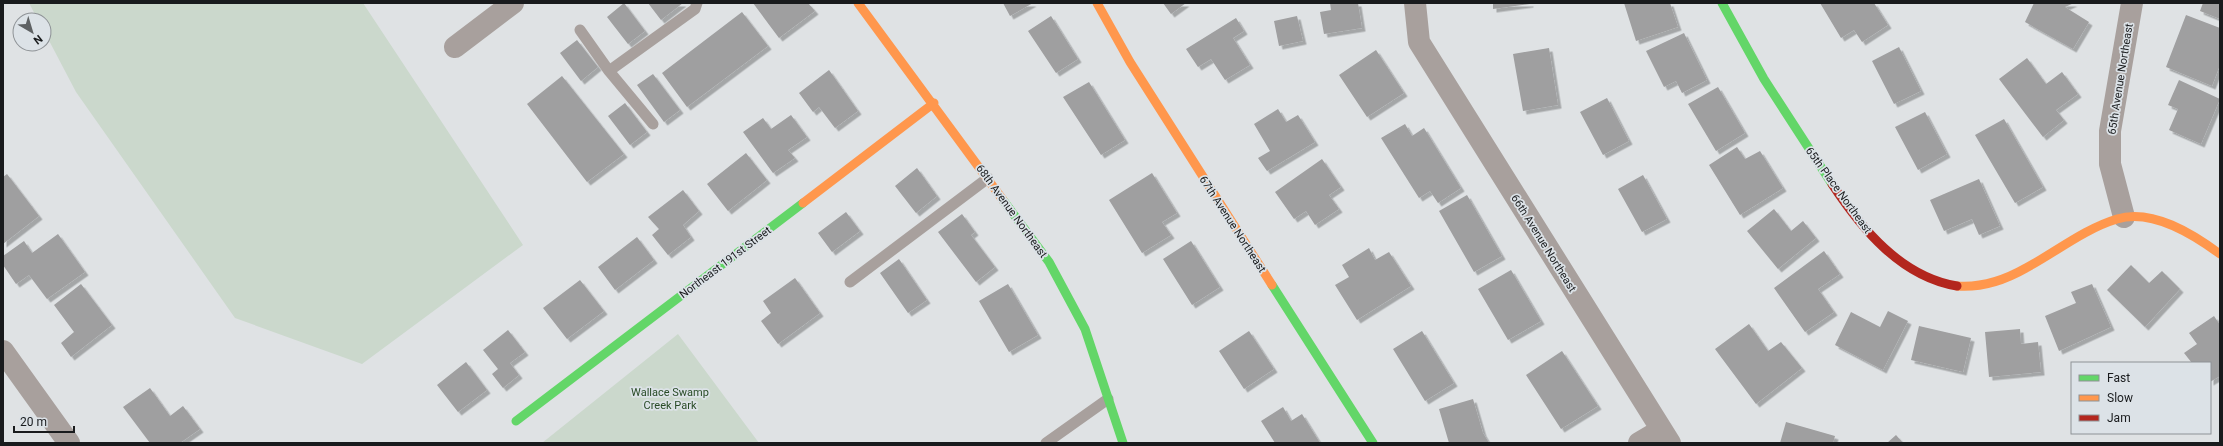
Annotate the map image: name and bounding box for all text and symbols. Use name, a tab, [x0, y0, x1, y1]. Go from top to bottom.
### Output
north arrow	[12, 12, 52, 52]
street label: 65th Avenue Northeast	[2105, 22, 2136, 136]
text: N	[31, 32, 45, 47]
street label: 65th Place Northeast	[1803, 145, 1875, 236]
street label: 68th Avenue Northeast	[973, 162, 1050, 261]
street label: 67th Avenue Northeast	[1197, 174, 1269, 275]
street label: 66th Avenue Northeast	[1508, 192, 1579, 295]
street label: Northeast 191st Street	[677, 224, 774, 301]
legend	[2071, 362, 2211, 434]
text: Fast	[2107, 371, 2130, 385]
park label: Wallace Swamp Creek Park	[631, 386, 709, 412]
text: Slow	[2107, 391, 2133, 405]
scale bar	[14, 408, 74, 434]
text: Jam	[2107, 411, 2131, 425]
text: 20 m	[20, 415, 47, 429]

